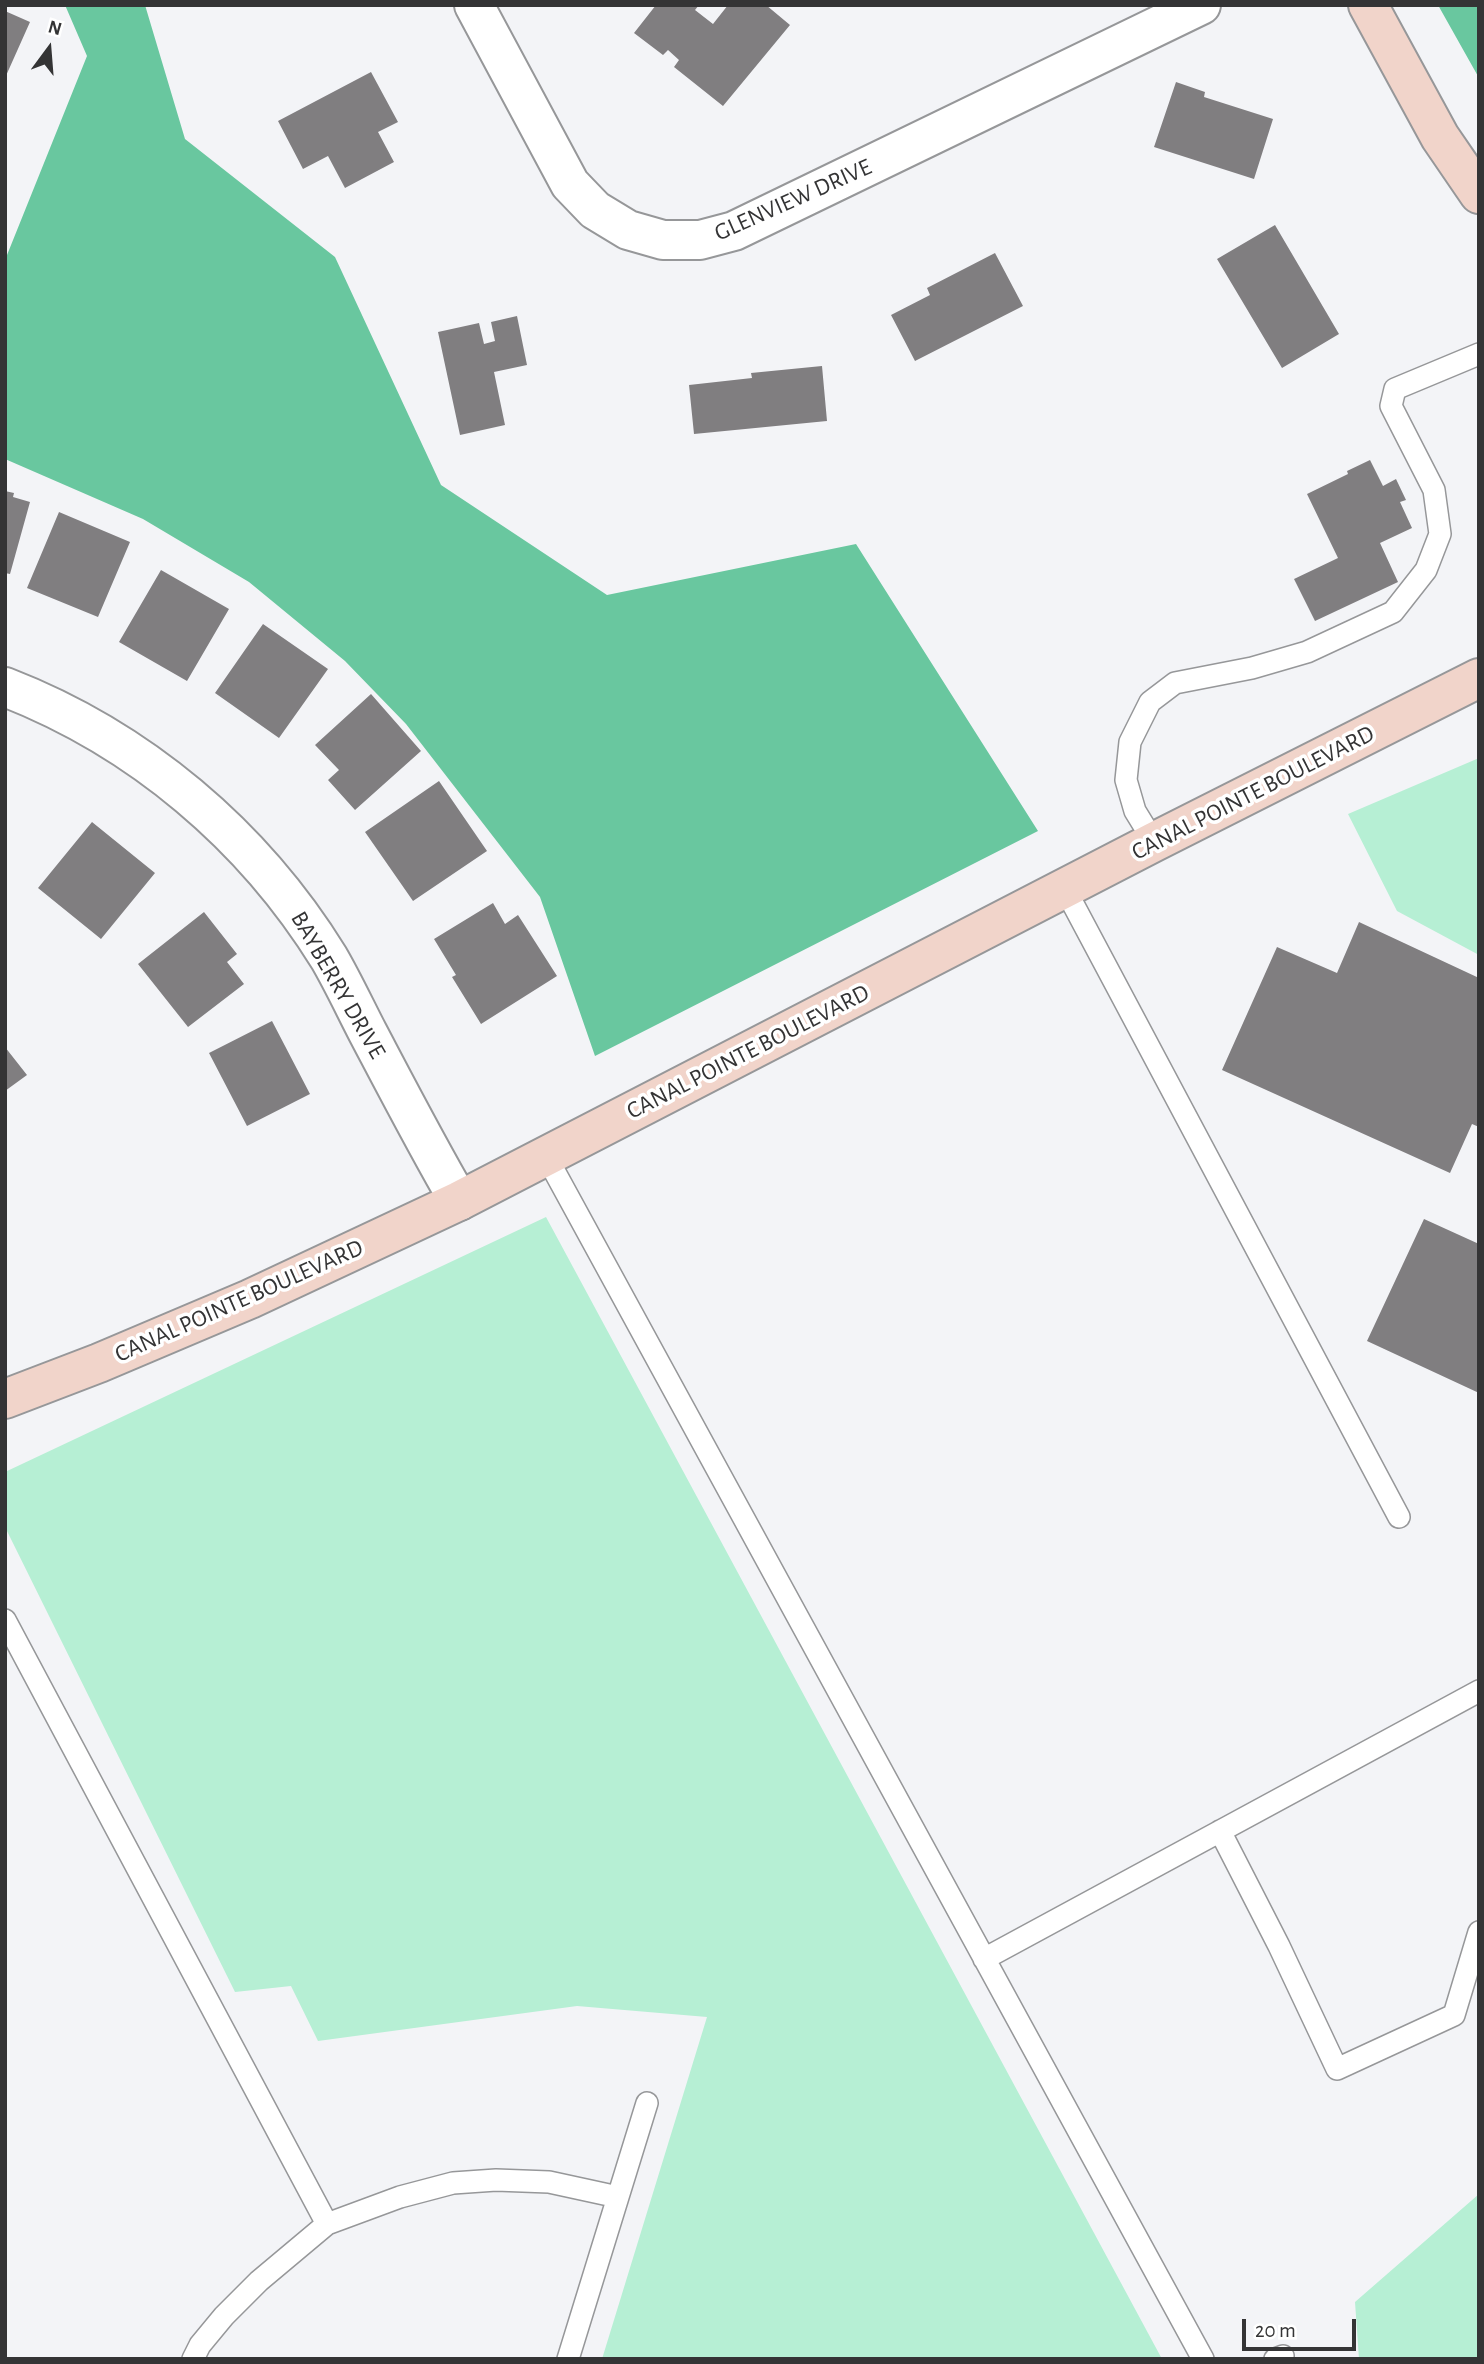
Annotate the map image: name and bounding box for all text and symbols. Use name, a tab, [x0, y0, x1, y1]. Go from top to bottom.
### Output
north arrow	[14, 14, 84, 84]
text: N	[46, 17, 64, 39]
street label: GLENVIEW DRIVE	[710, 153, 876, 247]
street label: CANAL POINTE BOULEVARD	[1127, 719, 1379, 867]
street label: BAYBERRY DRIVE	[284, 906, 392, 1064]
street label: CANAL POINTE BOULEVARD	[622, 978, 874, 1126]
street label: CANAL POINTE BOULEVARD	[111, 1233, 367, 1369]
scale bar	[1246, 2304, 1360, 2348]
text: 20 m	[1255, 2320, 1296, 2341]

